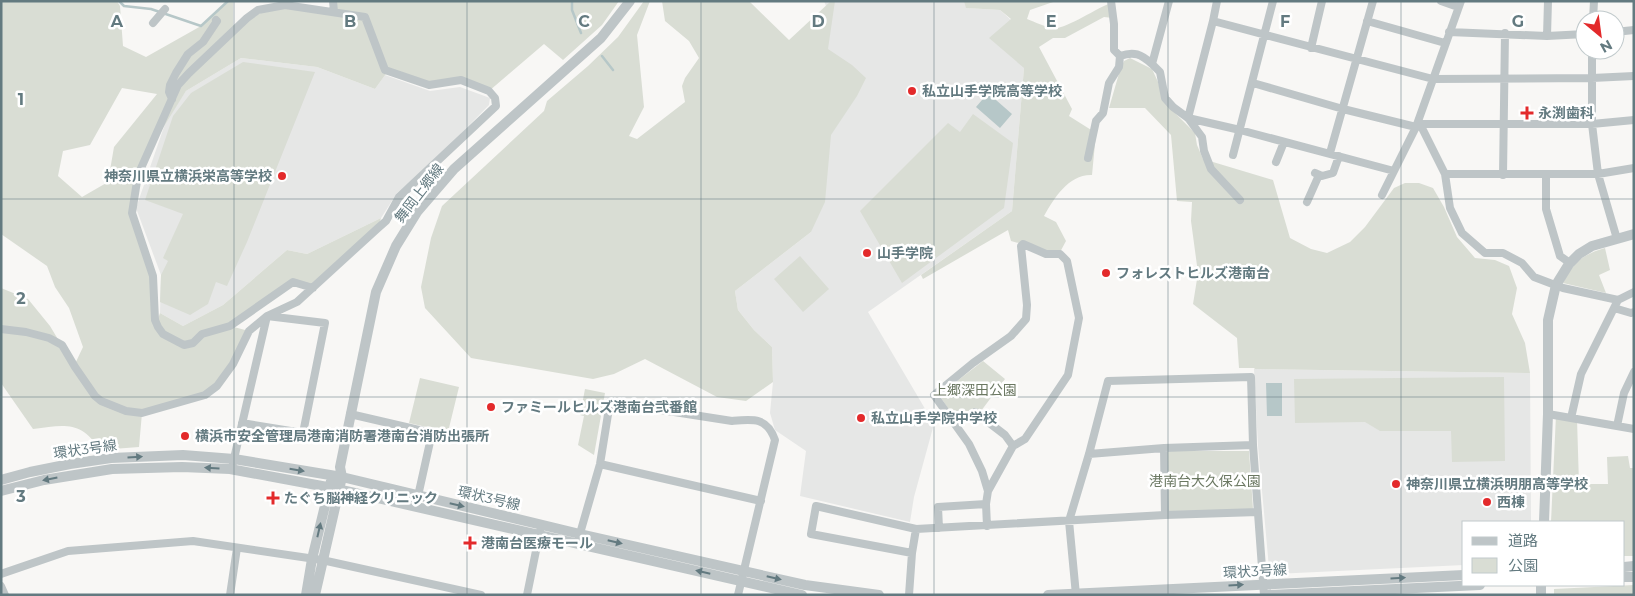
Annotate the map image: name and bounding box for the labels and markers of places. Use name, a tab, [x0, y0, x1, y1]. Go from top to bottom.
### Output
place label: 私立山手学院高等学校	[922, 82, 1062, 100]
marker: 私立山手学院高等学校	[906, 85, 918, 97]
place label: 永渕歯科	[1538, 104, 1594, 122]
marker: 永渕歯科	[1520, 106, 1534, 120]
place label: 神奈川県立横浜栄高等学校	[104, 167, 272, 185]
marker: 神奈川県立横浜栄高等学校	[276, 170, 288, 182]
place label: 山手学院	[877, 244, 933, 262]
marker: 山手学院	[861, 247, 873, 259]
place label: フォレストヒルズ港南台	[1116, 264, 1270, 282]
marker: フォレストヒルズ港南台	[1100, 267, 1112, 279]
place label: ファミールヒルズ港南台弐番館	[501, 398, 697, 416]
marker: ファミールヒルズ港南台弐番館	[485, 401, 497, 413]
place label: 私立山手学院中学校	[871, 409, 997, 427]
marker: 私立山手学院中学校	[855, 412, 867, 424]
place label: 横浜市安全管理局港南消防署港南台消防出張所	[195, 427, 489, 445]
marker: 横浜市安全管理局港南消防署港南台消防出張所	[179, 430, 191, 442]
place label: 神奈川県立横浜明朋高等学校	[1406, 475, 1588, 493]
marker: 神奈川県立横浜明朋高等学校	[1390, 478, 1402, 490]
place label: たぐち脳神経クリニック	[284, 489, 438, 507]
marker: たぐち脳神経クリニック	[266, 491, 280, 505]
place label: 西棟	[1497, 493, 1525, 511]
marker: 西棟	[1481, 496, 1493, 508]
place label: 港南台医療モール	[481, 534, 593, 552]
marker: 港南台医療モール	[463, 536, 477, 550]

